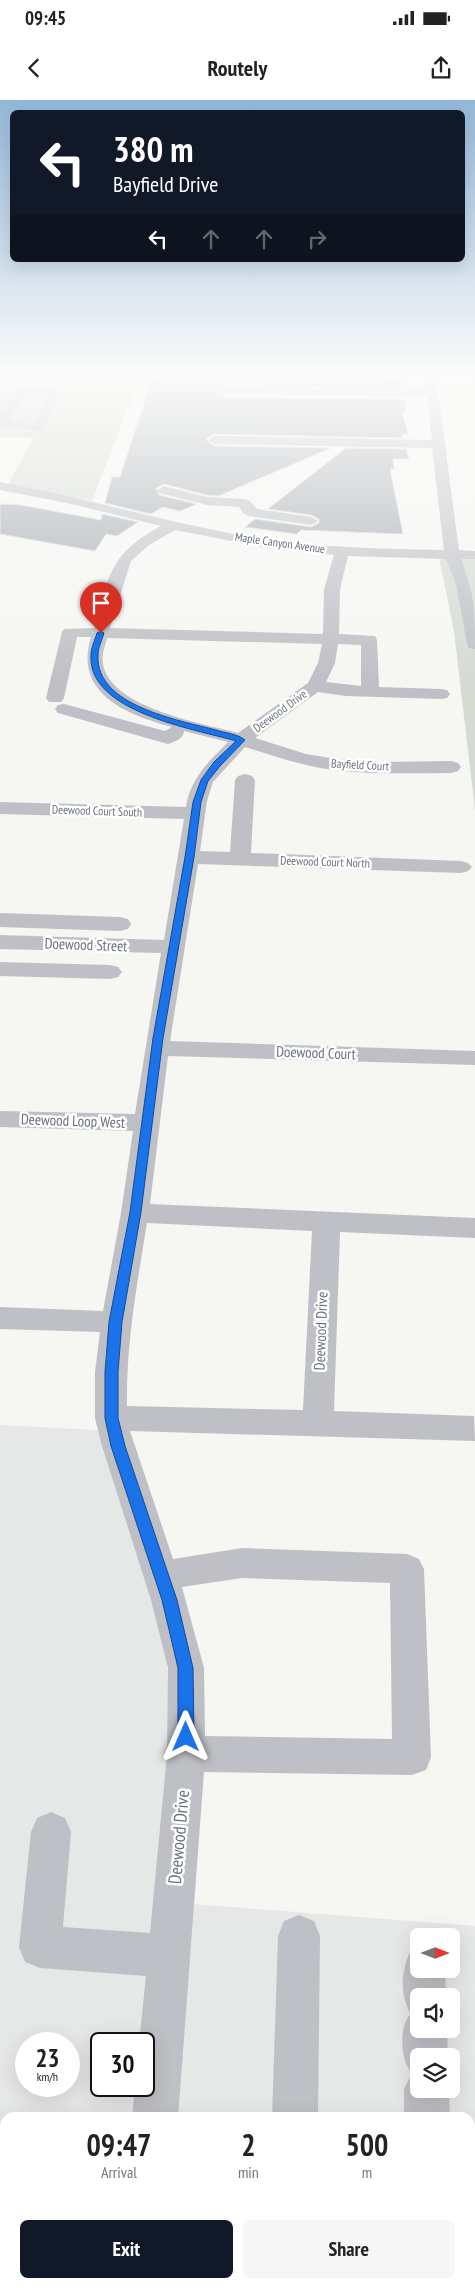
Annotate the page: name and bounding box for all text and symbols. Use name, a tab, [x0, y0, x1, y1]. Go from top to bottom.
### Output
text: 09:45	[25, 6, 66, 30]
icon: back	[20, 54, 48, 82]
text: Routely	[208, 54, 267, 82]
icon: share	[427, 54, 455, 82]
text: 380 m	[113, 126, 194, 172]
icon: left	[30, 130, 95, 195]
text: Bayfield Drive	[113, 170, 218, 198]
icon: left	[144, 225, 172, 253]
icon: ahead	[197, 225, 225, 253]
icon: ahead	[250, 225, 278, 253]
icon: right	[303, 225, 331, 253]
street label: Maple Canyon Avenue	[234, 529, 326, 556]
pin	[80, 582, 122, 633]
icon: arrive	[87, 589, 115, 617]
street label: Deewood Drive	[250, 686, 310, 735]
street label: Bayfield Court	[331, 755, 390, 774]
street label: Deewood Court South	[52, 801, 142, 820]
street label: Deewood Court North	[280, 852, 370, 871]
street label: Doewood Street	[44, 934, 128, 955]
street label: Doewood Court	[276, 1042, 356, 1063]
street label: Deewood Loop West	[21, 1109, 125, 1132]
street label: Deewood Drive	[310, 1291, 331, 1371]
position arrow	[159, 1710, 211, 1762]
street label: Deewood Drive	[163, 1789, 194, 1885]
north arrow	[410, 1928, 460, 1978]
map controls	[410, 1928, 460, 2098]
button: sound	[410, 1988, 460, 2038]
speed limit sign: 30	[90, 2032, 155, 2097]
text: 23	[36, 2042, 59, 2074]
button: layers	[410, 2048, 460, 2098]
text: km/h	[37, 2069, 58, 2084]
text: 09:47	[87, 2125, 151, 2164]
text: 2	[241, 2125, 256, 2164]
text: 500	[345, 2125, 388, 2164]
text: Arrival	[101, 2162, 137, 2182]
text: min	[238, 2162, 259, 2182]
text: m	[362, 2162, 372, 2182]
button: Exit	[20, 2220, 233, 2278]
button: Share	[243, 2220, 455, 2278]

